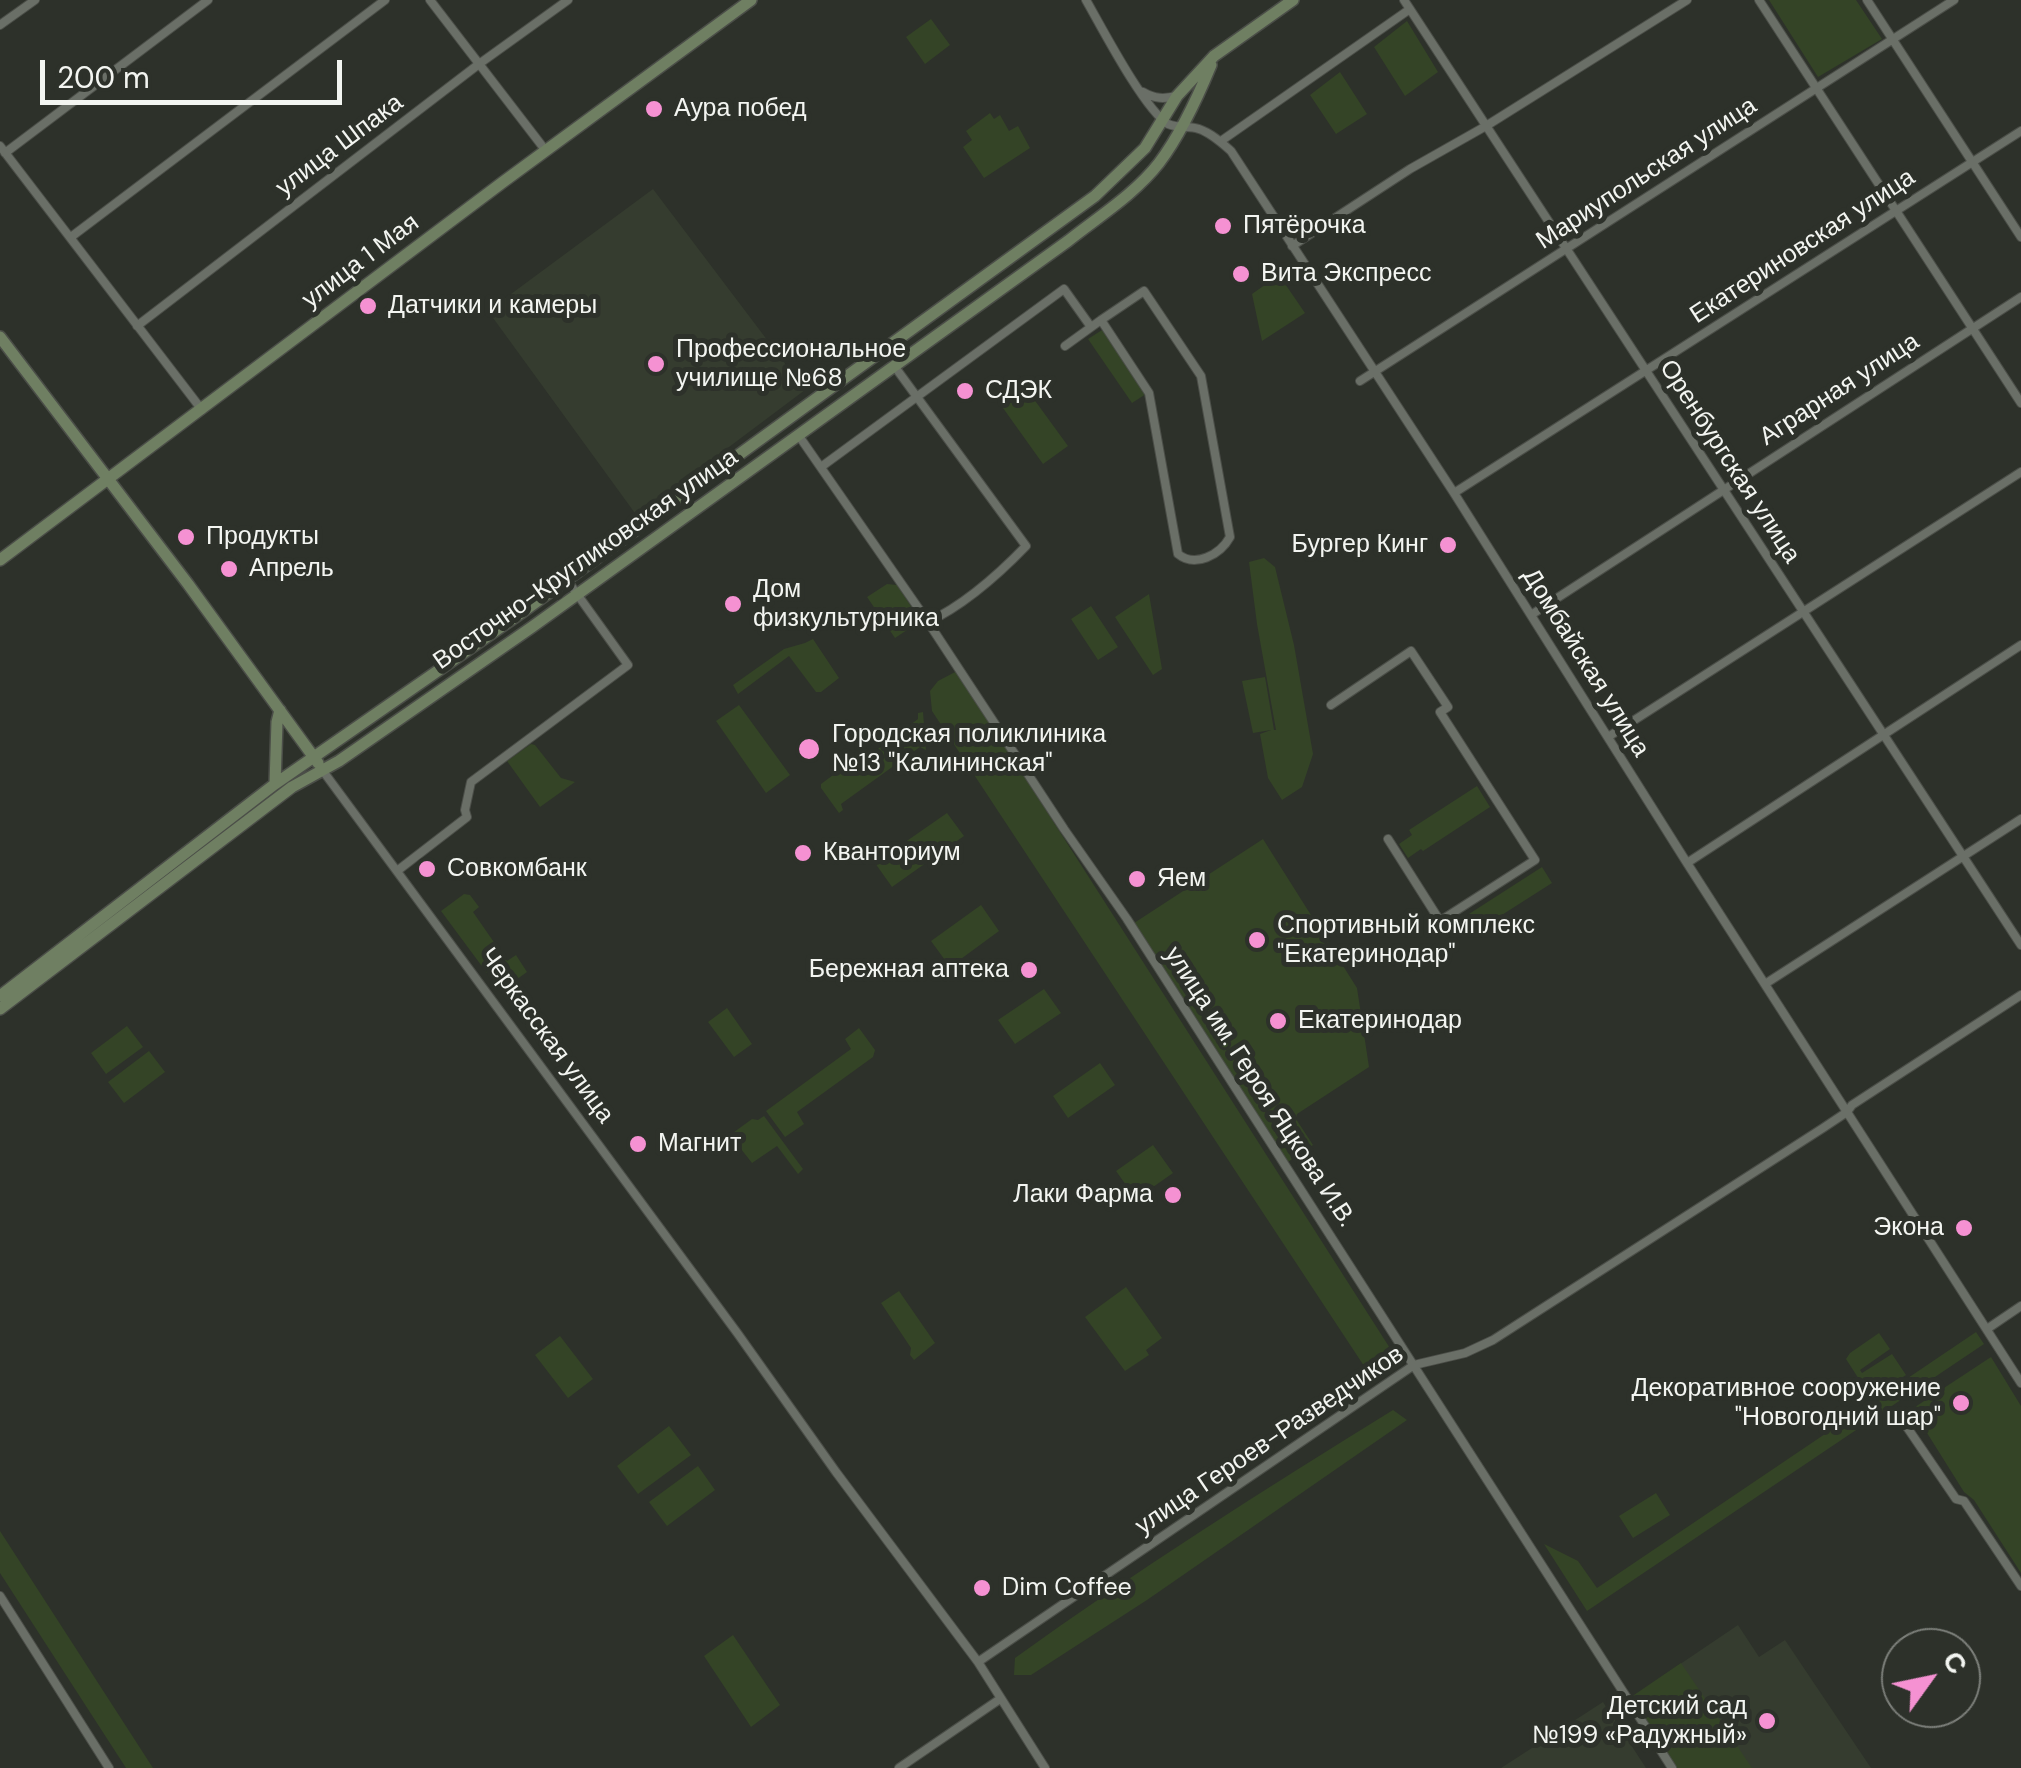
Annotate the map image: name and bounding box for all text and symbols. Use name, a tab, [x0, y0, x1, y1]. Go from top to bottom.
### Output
scale bar	[45, 40, 348, 102]
text: 200 m	[57, 58, 150, 97]
street label: улица Шпака	[271, 89, 409, 203]
street label: Мариупольская улица	[1531, 92, 1763, 256]
place label: Аура побед	[674, 94, 806, 124]
marker: Аура побед	[643, 98, 665, 120]
street label: Екатериновская улица	[1685, 163, 1921, 331]
street label: улица 1 Мая	[297, 208, 425, 316]
place label: Пятёрочка	[1243, 211, 1366, 241]
marker: Пятёрочка	[1212, 215, 1234, 237]
place label: Вита Экспресс	[1261, 259, 1431, 289]
marker: Вита Экспресс	[1230, 263, 1252, 285]
place label: Датчики и камеры	[388, 291, 597, 321]
marker: Датчики и камеры	[357, 295, 379, 317]
street label: Аграрная улица	[1755, 327, 1925, 453]
place label: Профессиональное училище №68	[676, 335, 906, 394]
marker: Профессиональное училище №68	[645, 353, 667, 375]
street label: Оренбургская улица	[1652, 355, 1806, 569]
place label: СДЭК	[985, 376, 1052, 406]
marker: СДЭК	[954, 380, 976, 402]
street label: Восточно-Кругликовская улица	[428, 443, 744, 677]
place label: Продукты	[206, 522, 319, 552]
marker: Продукты	[175, 526, 197, 548]
place label: Бургер Кинг	[1292, 530, 1428, 560]
marker: Бургер Кинг	[1437, 534, 1459, 556]
place label: Апрель	[249, 554, 334, 584]
marker: Апрель	[218, 558, 240, 580]
street label: Домбайская улица	[1515, 563, 1655, 763]
place label: Дом физкультурника	[753, 575, 939, 634]
marker: Дом физкультурника	[722, 593, 744, 615]
place label: Городская поликлиника №13 "Калининская"	[832, 720, 1106, 779]
marker: Городская поликлиника №13 "Калининская"	[796, 736, 822, 762]
place label: Кванториум	[823, 838, 961, 868]
marker: Кванториум	[792, 842, 814, 864]
place label: Совкомбанк	[447, 854, 587, 884]
marker: Совкомбанк	[416, 858, 438, 880]
place label: Яем	[1157, 864, 1206, 894]
marker: Яем	[1126, 868, 1148, 890]
place label: Спортивный комплекс "Екатеринодар"	[1277, 911, 1535, 970]
marker: Спортивный комплекс "Екатеринодар"	[1246, 929, 1268, 951]
street label: улица им. Героя Яцкова И.В.	[1157, 942, 1361, 1232]
street label: Черкасская улица	[472, 943, 620, 1129]
place label: Бережная аптека	[809, 955, 1009, 985]
marker: Бережная аптека	[1018, 959, 1040, 981]
place label: Екатеринодар	[1298, 1006, 1462, 1036]
marker: Екатеринодар	[1267, 1010, 1289, 1032]
place label: Магнит	[658, 1129, 741, 1159]
marker: Магнит	[627, 1133, 649, 1155]
place label: Лаки Фарма	[1013, 1180, 1153, 1210]
marker: Лаки Фарма	[1162, 1184, 1184, 1206]
place label: Экона	[1873, 1213, 1944, 1243]
marker: Экона	[1953, 1217, 1975, 1239]
street label: улица Героев-Разведчиков	[1130, 1340, 1410, 1542]
place label: Декоративное сооружение "Новогодний шар"	[1632, 1374, 1941, 1433]
marker: Декоративное сооружение "Новогодний шар"	[1950, 1392, 1972, 1414]
place label: Dim Coffee	[1002, 1573, 1132, 1603]
marker: Dim Coffee	[971, 1577, 993, 1599]
north arrow	[1881, 1628, 1981, 1728]
text: С	[1934, 1644, 1976, 1681]
place label: Детский сад №199 «Радужный»	[1532, 1692, 1747, 1751]
marker: Детский сад №199 «Радужный»	[1756, 1710, 1778, 1732]

